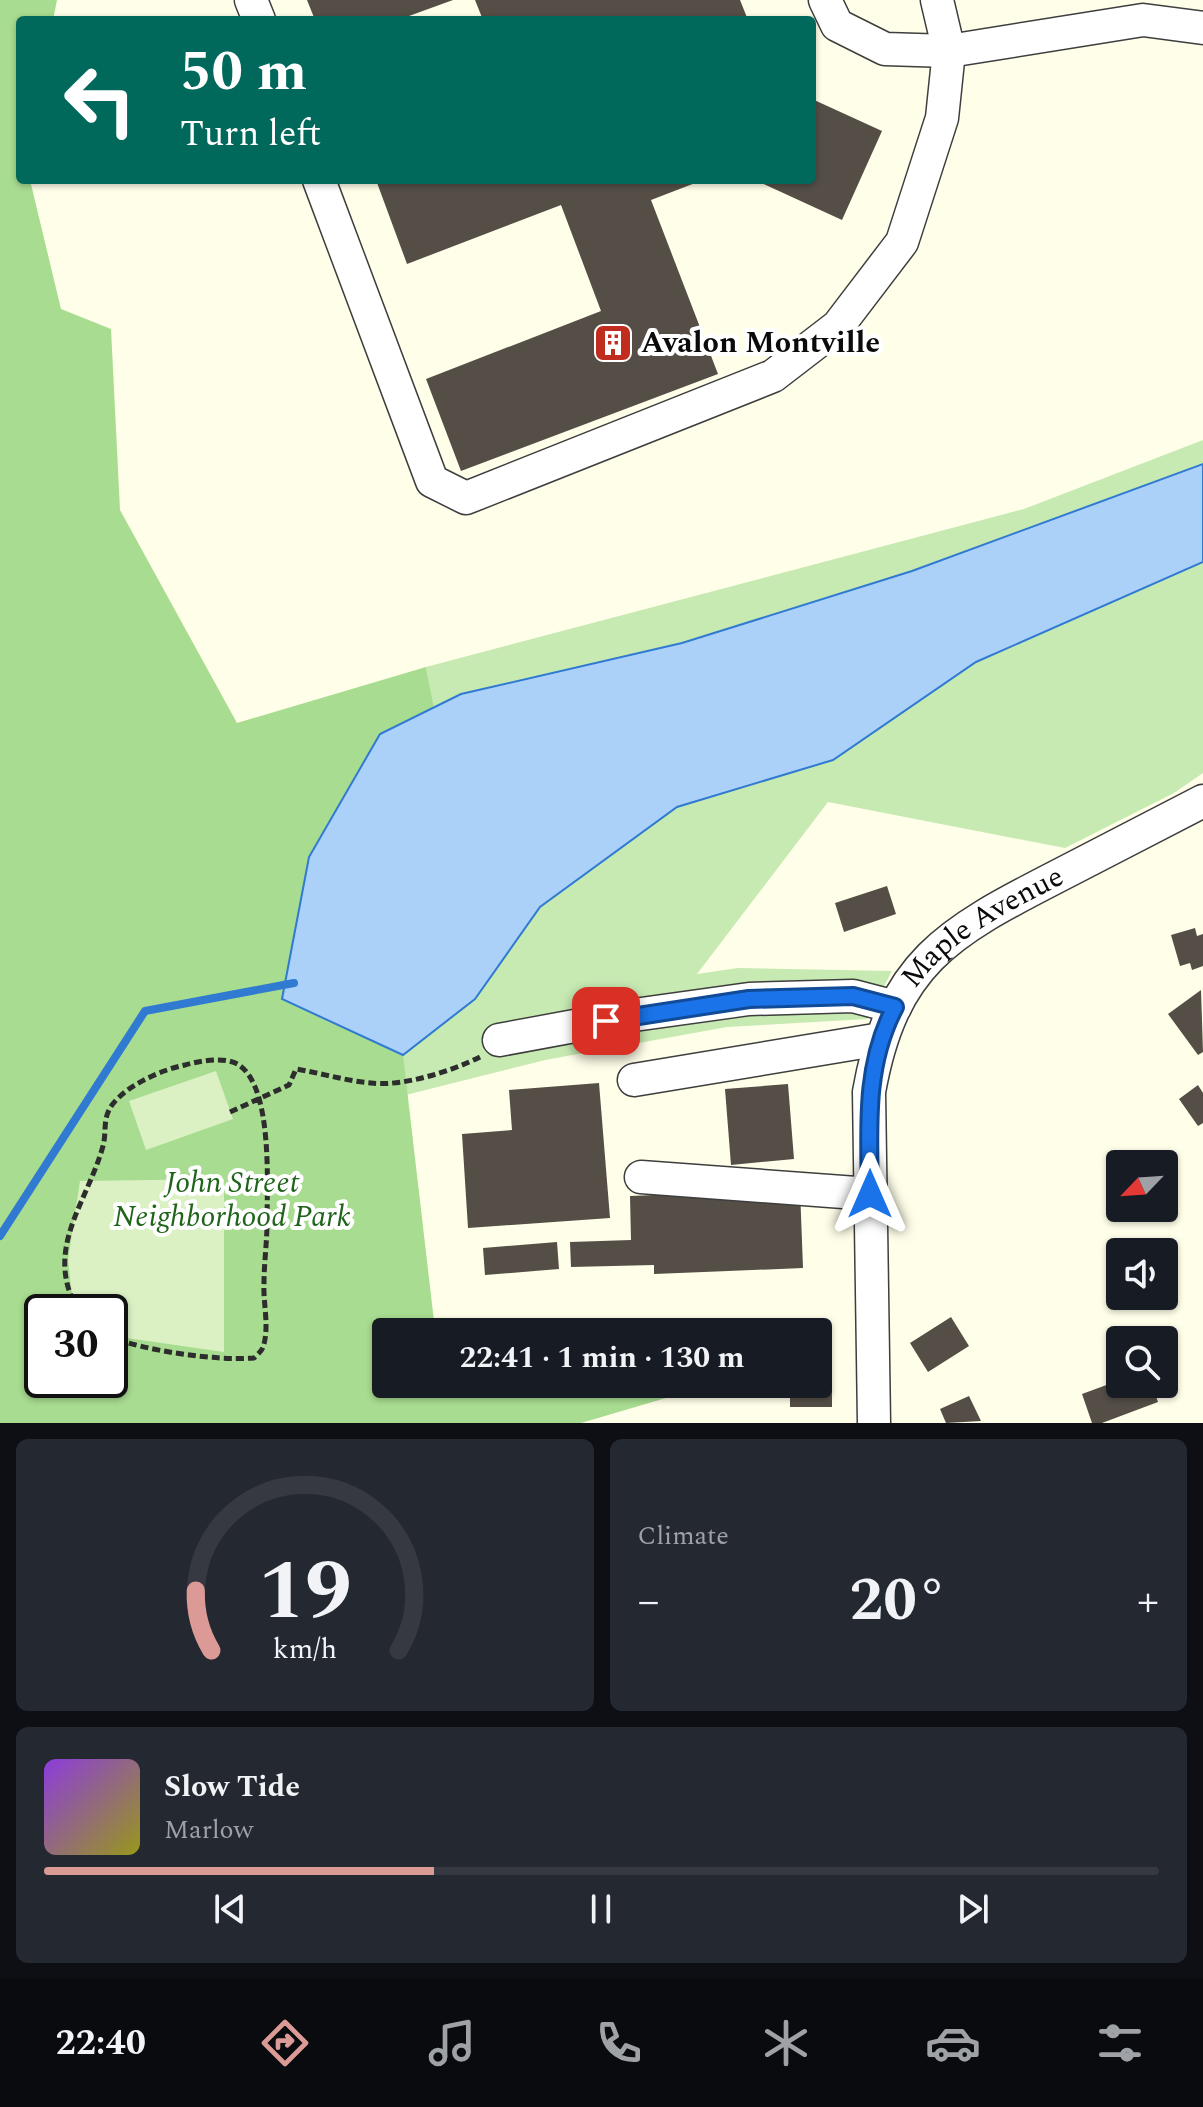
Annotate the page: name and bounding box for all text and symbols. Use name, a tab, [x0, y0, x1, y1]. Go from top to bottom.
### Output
text: 50 m	[180, 30, 307, 115]
icon: left	[48, 48, 152, 152]
text: Turn left	[180, 107, 321, 162]
place label: Avalon Montville	[641, 320, 880, 366]
building icon: Avalon Montville	[592, 322, 634, 364]
street label: Maple Avenue	[890, 854, 1072, 998]
pin	[572, 987, 640, 1055]
icon: arrive	[584, 999, 628, 1043]
north arrow	[1106, 1150, 1178, 1222]
map controls	[1106, 1150, 1178, 1398]
position arrow	[828, 1152, 912, 1236]
park label: John Street Neighborhood Park	[113, 1160, 351, 1240]
button: sound	[1106, 1238, 1178, 1310]
speed limit sign: 30	[24, 1294, 128, 1398]
button: search	[1106, 1326, 1178, 1398]
text: 22:41 · 1 min · 130 m	[459, 1335, 745, 1381]
text: Climate	[638, 1516, 729, 1556]
text: 19	[258, 1529, 351, 1656]
text: 20°	[850, 1555, 947, 1647]
text: −	[638, 1568, 660, 1635]
text: +	[1137, 1568, 1159, 1635]
text: km/h	[273, 1628, 337, 1671]
text: Slow Tide	[164, 1764, 300, 1810]
text: Marlow	[164, 1810, 253, 1850]
icon: previous	[208, 1887, 252, 1931]
icon: pause	[579, 1887, 623, 1931]
icon: next	[951, 1887, 995, 1931]
icon: directions	[257, 2015, 313, 2071]
icon: music	[424, 2015, 480, 2071]
icon: phone	[591, 2015, 647, 2071]
icon: climate	[758, 2015, 814, 2071]
icon: car	[925, 2015, 981, 2071]
icon: filters	[1092, 2015, 1148, 2071]
text: 22:40	[55, 2016, 146, 2071]

